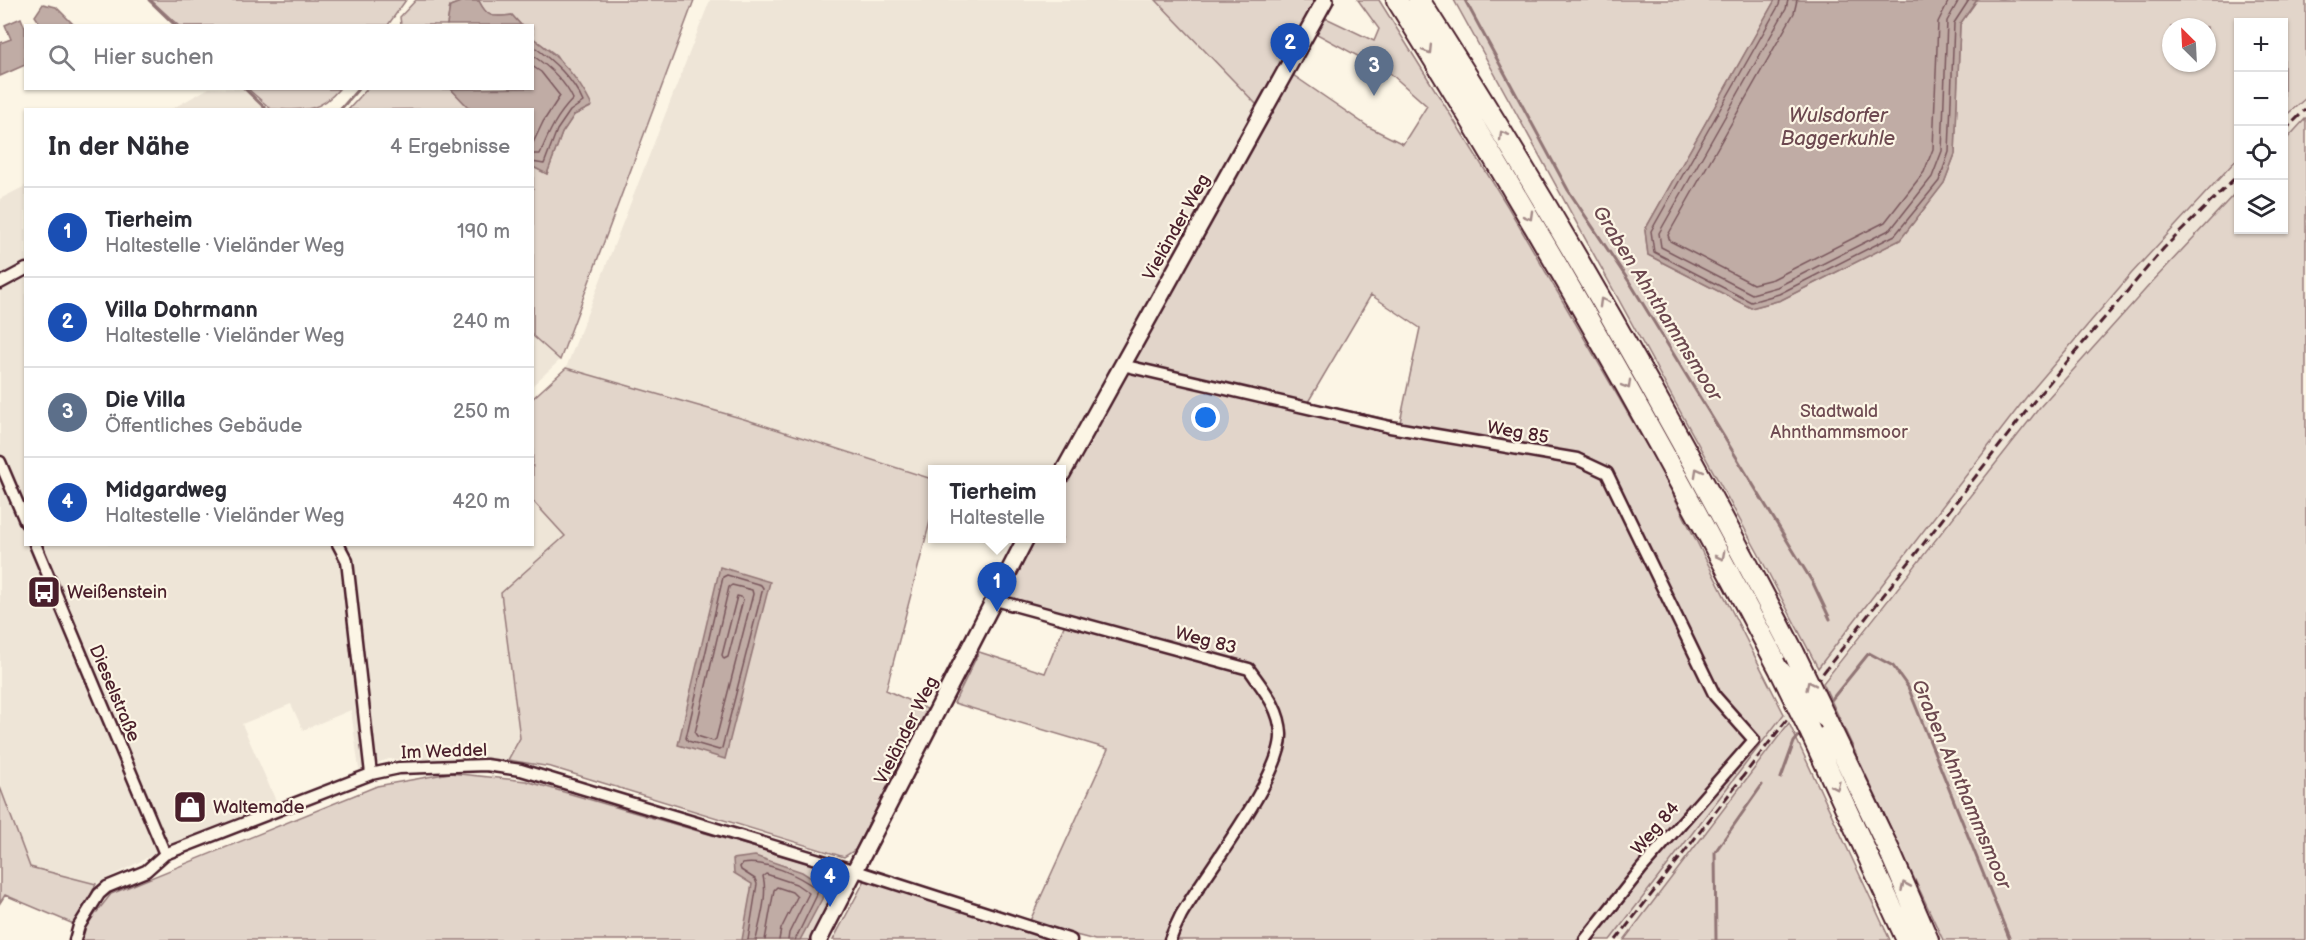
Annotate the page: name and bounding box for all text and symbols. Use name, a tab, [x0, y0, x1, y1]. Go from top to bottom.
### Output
north arrow	[2162, 18, 2216, 72]
map controls	[2234, 18, 2288, 234]
button: +	[2234, 18, 2288, 72]
pin: 2	[1270, 23, 1310, 73]
search box	[24, 24, 534, 90]
icon: search	[45, 41, 78, 74]
one-way arrow	[1421, 43, 1432, 54]
text: Hier suchen	[93, 44, 214, 71]
pin: 3	[1354, 46, 1394, 96]
button: −	[2234, 72, 2288, 126]
water label: Wulsdorfer Baggerkuhle	[1781, 104, 1896, 151]
button: locate	[2234, 126, 2288, 180]
one-way arrow	[1498, 131, 1510, 141]
text: In der Nähe	[48, 132, 190, 163]
text: 4 Ergebnisse	[390, 135, 510, 159]
street label: Vieländer Weg	[1139, 170, 1214, 284]
button: layers	[2234, 180, 2288, 234]
water label: Graben Ahnthammsmoor	[1587, 202, 1728, 407]
text: Tierheim	[105, 207, 192, 234]
one-way arrow	[1522, 210, 1533, 220]
text: 1	[63, 220, 72, 244]
text: 190 m	[457, 220, 510, 244]
text: Haltestelle · Vieländer Weg	[105, 234, 345, 258]
text: Villa Dohrmann	[105, 297, 258, 324]
one-way arrow	[1598, 298, 1610, 308]
text: 2	[62, 310, 73, 334]
text: 240 m	[453, 310, 510, 334]
text: Haltestelle · Vieländer Weg	[105, 324, 345, 348]
one-way arrow	[1620, 379, 1631, 389]
text: Die Villa	[105, 387, 186, 414]
text: 3	[62, 400, 73, 424]
text: 250 m	[453, 400, 510, 424]
park label: Stadtwald Ahnthammsmoor	[1770, 401, 1908, 443]
your location	[1191, 403, 1220, 432]
text: Öffentliches Gebäude	[105, 414, 302, 438]
street label: Weg 85	[1485, 417, 1550, 448]
popup	[928, 465, 1066, 543]
one-way arrow	[1694, 468, 1705, 478]
text: Midgardweg	[105, 477, 227, 504]
text: Tierheim	[949, 479, 1037, 506]
text: 4	[62, 490, 73, 514]
text: 420 m	[452, 490, 510, 514]
text: Haltestelle · Vieländer Weg	[105, 504, 345, 528]
text: Haltestelle	[949, 506, 1045, 530]
one-way arrow	[1714, 550, 1725, 560]
pin: 1	[978, 562, 1016, 612]
bus stop icon: Weißenstein	[26, 574, 62, 610]
place label: Weißenstein	[67, 582, 167, 603]
street label: Weg 83	[1173, 622, 1239, 659]
street label: Dieselstraße	[85, 642, 144, 745]
street label: Vieländer Weg	[870, 673, 943, 788]
water label: Graben Ahnthammsmoor	[1906, 676, 2017, 894]
one-way arrow	[1805, 681, 1817, 692]
street label: Im Weddel	[401, 740, 487, 763]
one-way arrow	[1828, 780, 1840, 791]
shop icon: Waltemade	[172, 789, 208, 825]
place label: Waltemade	[213, 797, 305, 818]
street label: Weg 84	[1627, 798, 1684, 859]
pin: 4	[810, 858, 850, 907]
one-way arrow	[1900, 882, 1912, 893]

